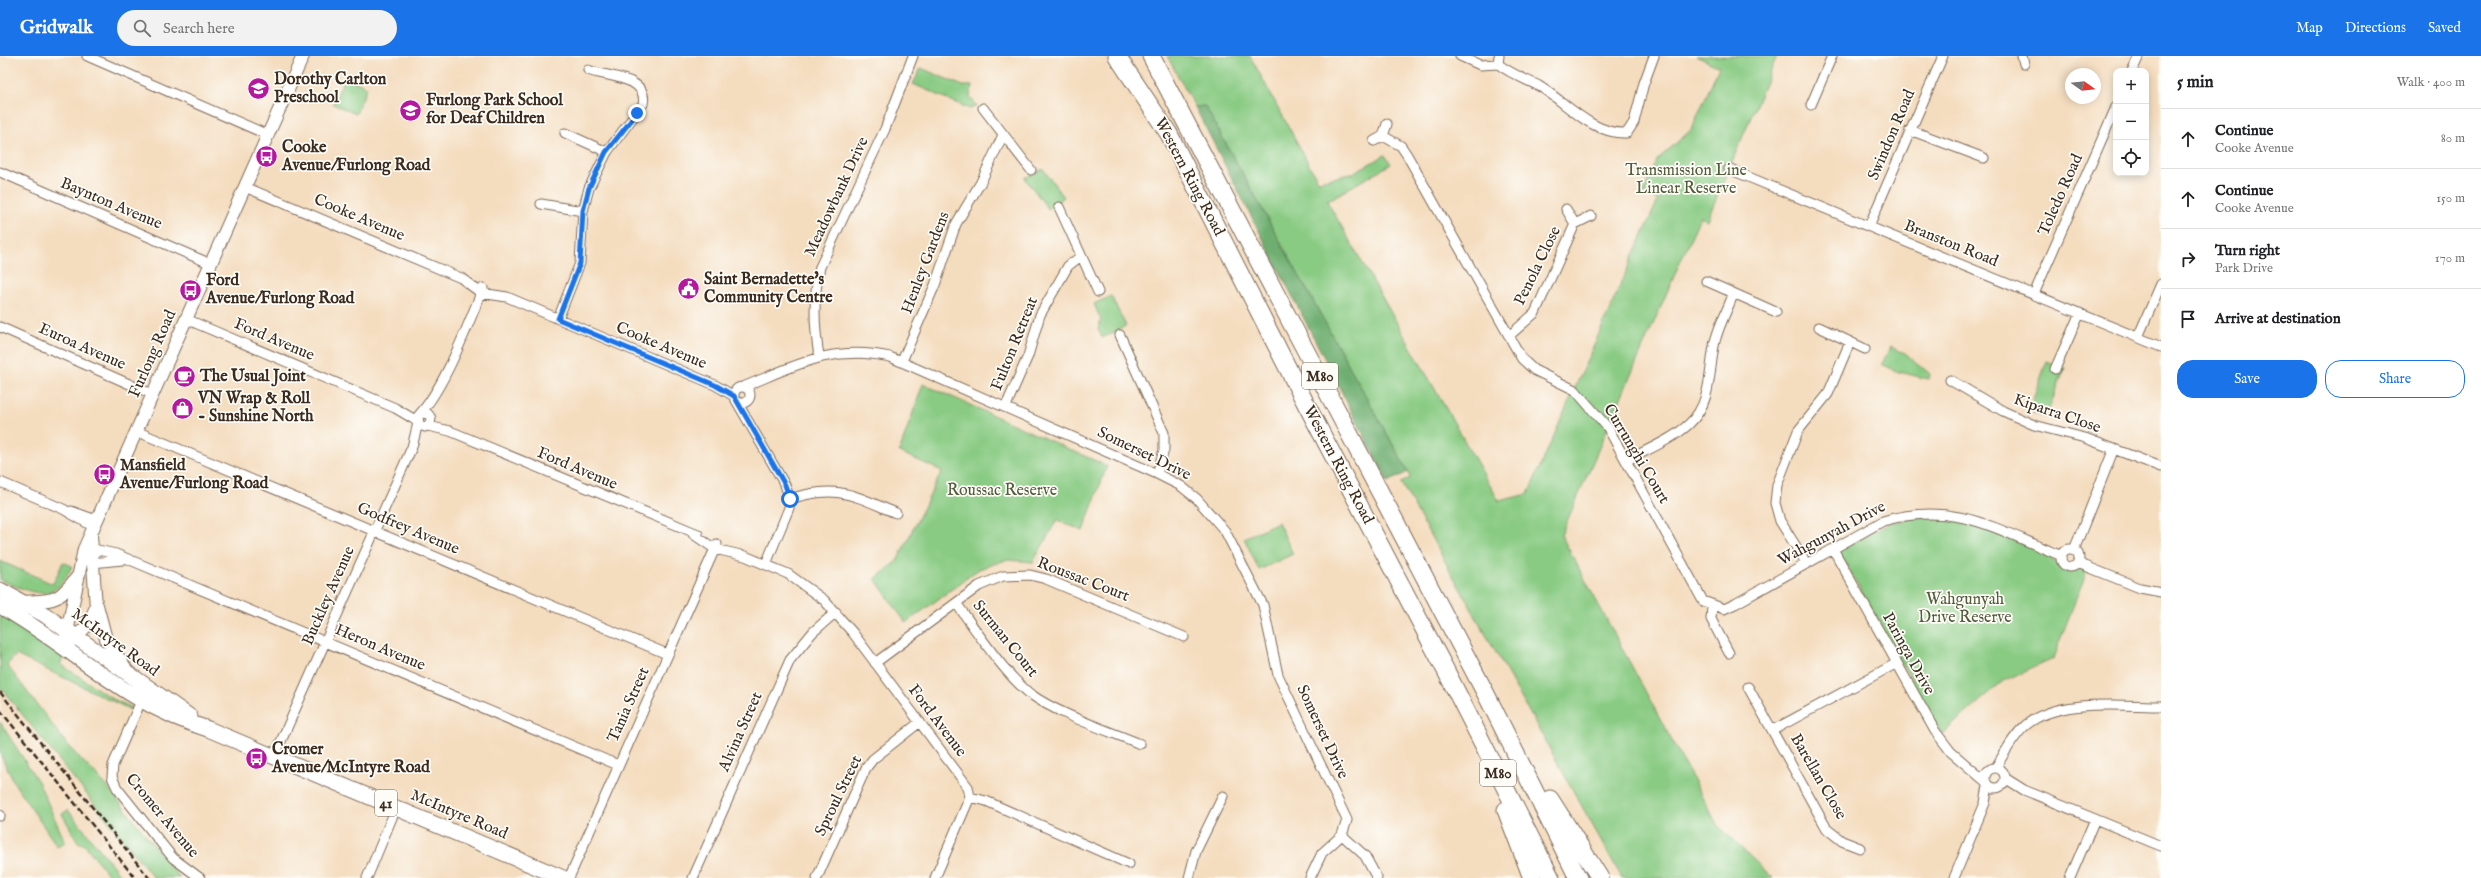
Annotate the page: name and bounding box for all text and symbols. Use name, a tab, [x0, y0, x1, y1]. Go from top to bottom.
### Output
search box	[117, 10, 397, 46]
text: Gridwalk	[20, 16, 93, 40]
icon: search	[131, 17, 153, 39]
text: Search here	[163, 19, 235, 38]
text: Map	[2296, 19, 2323, 37]
text: Directions	[2345, 19, 2406, 37]
text: Saved	[2428, 19, 2461, 37]
north arrow	[2065, 68, 2101, 104]
map controls	[2113, 68, 2149, 176]
button: +	[2113, 68, 2149, 104]
place label: Dorothy Carlton Preschool	[274, 70, 387, 108]
text: 5 min	[2177, 72, 2214, 93]
text: Walk · 400 m	[2397, 74, 2465, 91]
school or university icon: Dorothy Carlton Preschool	[245, 76, 271, 102]
street label: Swindon Road	[1864, 86, 1920, 183]
place label: Furlong Park School for Deaf Children	[426, 91, 563, 129]
school or university icon: Furlong Park School for Deaf Children	[398, 97, 424, 123]
route end	[628, 104, 646, 122]
button: −	[2113, 104, 2149, 140]
street label: Western Ring Road	[1149, 114, 1229, 240]
text: Continue	[2215, 121, 2273, 140]
icon: ahead	[2177, 128, 2199, 150]
text: 80 m	[2441, 130, 2465, 147]
street label: Meadowbank Drive	[800, 134, 874, 260]
place label: Cooke Avenue/Furlong Road	[281, 138, 431, 176]
button: locate	[2113, 140, 2149, 176]
text: Cooke Avenue	[2215, 140, 2294, 157]
bus stop icon: Cooke Avenue/Furlong Road	[254, 144, 280, 170]
street label: Toledo Road	[2034, 151, 2088, 239]
park label: Transmission Line Linear Reserve	[1625, 161, 1747, 199]
street label: Baynton Avenue	[57, 174, 165, 234]
text: Continue	[2215, 181, 2273, 200]
icon: ahead	[2177, 188, 2199, 210]
street label: Cooke Avenue	[311, 190, 407, 246]
text: 150 m	[2436, 190, 2465, 207]
text: Cooke Avenue	[2215, 200, 2294, 217]
street label: Henley Gardens	[897, 209, 955, 317]
street label: Branston Road	[1901, 216, 2001, 272]
street label: Penola Close	[1510, 223, 1566, 309]
text: Turn right	[2215, 241, 2280, 260]
icon: right	[2177, 248, 2199, 270]
text: 170 m	[2435, 250, 2465, 267]
text: Park Drive	[2215, 260, 2273, 277]
place label: Saint Bernadette's Community Centre	[704, 270, 833, 308]
place label: Ford Avenue/Furlong Road	[205, 271, 355, 309]
public building icon: Saint Bernadette's Community Centre	[675, 276, 701, 302]
bus stop icon: Ford Avenue/Furlong Road	[178, 277, 204, 303]
street label: Fulton Retreat	[987, 294, 1043, 394]
street label: Furlong Road	[125, 307, 181, 401]
icon: arrive	[2177, 308, 2199, 330]
text: Arrive at destination	[2215, 309, 2341, 328]
street label: Ford Avenue	[231, 314, 317, 366]
street label: Cooke Avenue	[613, 318, 709, 374]
street label: Euroa Avenue	[35, 319, 129, 375]
button: Save	[2177, 360, 2317, 398]
button: Share	[2325, 360, 2465, 398]
road number: M80	[1302, 363, 1338, 389]
cafe icon: The Usual Joint	[171, 364, 197, 390]
place label: The Usual Joint	[199, 367, 306, 387]
place label: VN Wrap & Roll - Sunshine North	[197, 389, 314, 427]
street label: Kiparra Close	[2011, 390, 2103, 438]
shop icon: VN Wrap & Roll - Sunshine North	[169, 395, 195, 421]
street label: Currunghi Court	[1598, 400, 1674, 508]
street label: Western Ring Road	[1298, 402, 1378, 528]
street label: Somerset Drive	[1094, 423, 1194, 485]
street label: Ford Avenue	[534, 443, 620, 495]
place label: Mansfield Avenue/Furlong Road	[119, 456, 269, 494]
bus stop icon: Mansfield Avenue/Furlong Road	[92, 462, 118, 488]
park label: Roussac Reserve	[947, 481, 1057, 501]
route start	[781, 490, 799, 508]
street label: Wahgunyah Drive	[1775, 497, 1889, 571]
street label: Godfrey Avenue	[354, 498, 462, 560]
street label: Buckley Avenue	[298, 543, 360, 649]
street label: Roussac Court	[1034, 553, 1132, 607]
park label: Wahgunyah Drive Reserve	[1918, 590, 2012, 628]
street label: Surman Court	[968, 596, 1042, 682]
street label: McIntyre Road	[67, 605, 163, 682]
street label: Paringa Drive	[1877, 609, 1939, 699]
street label: Heron Avenue	[332, 620, 428, 676]
street label: Tania Street	[604, 664, 655, 746]
street label: Ford Avenue	[903, 681, 971, 761]
street label: Somerset Drive	[1291, 682, 1353, 782]
street label: Alvina Street	[714, 689, 768, 776]
street label: Barellan Close	[1785, 731, 1851, 823]
place label: Cromer Avenue/McIntyre Road	[271, 740, 430, 778]
bus stop icon: Cromer Avenue/McIntyre Road	[243, 746, 269, 772]
street label: Sproul Street	[811, 752, 867, 840]
road number: M80	[1480, 760, 1516, 786]
street label: Cromer Avenue	[121, 770, 203, 862]
street label: McIntyre Road	[407, 786, 511, 845]
road number: 41	[375, 790, 397, 816]

